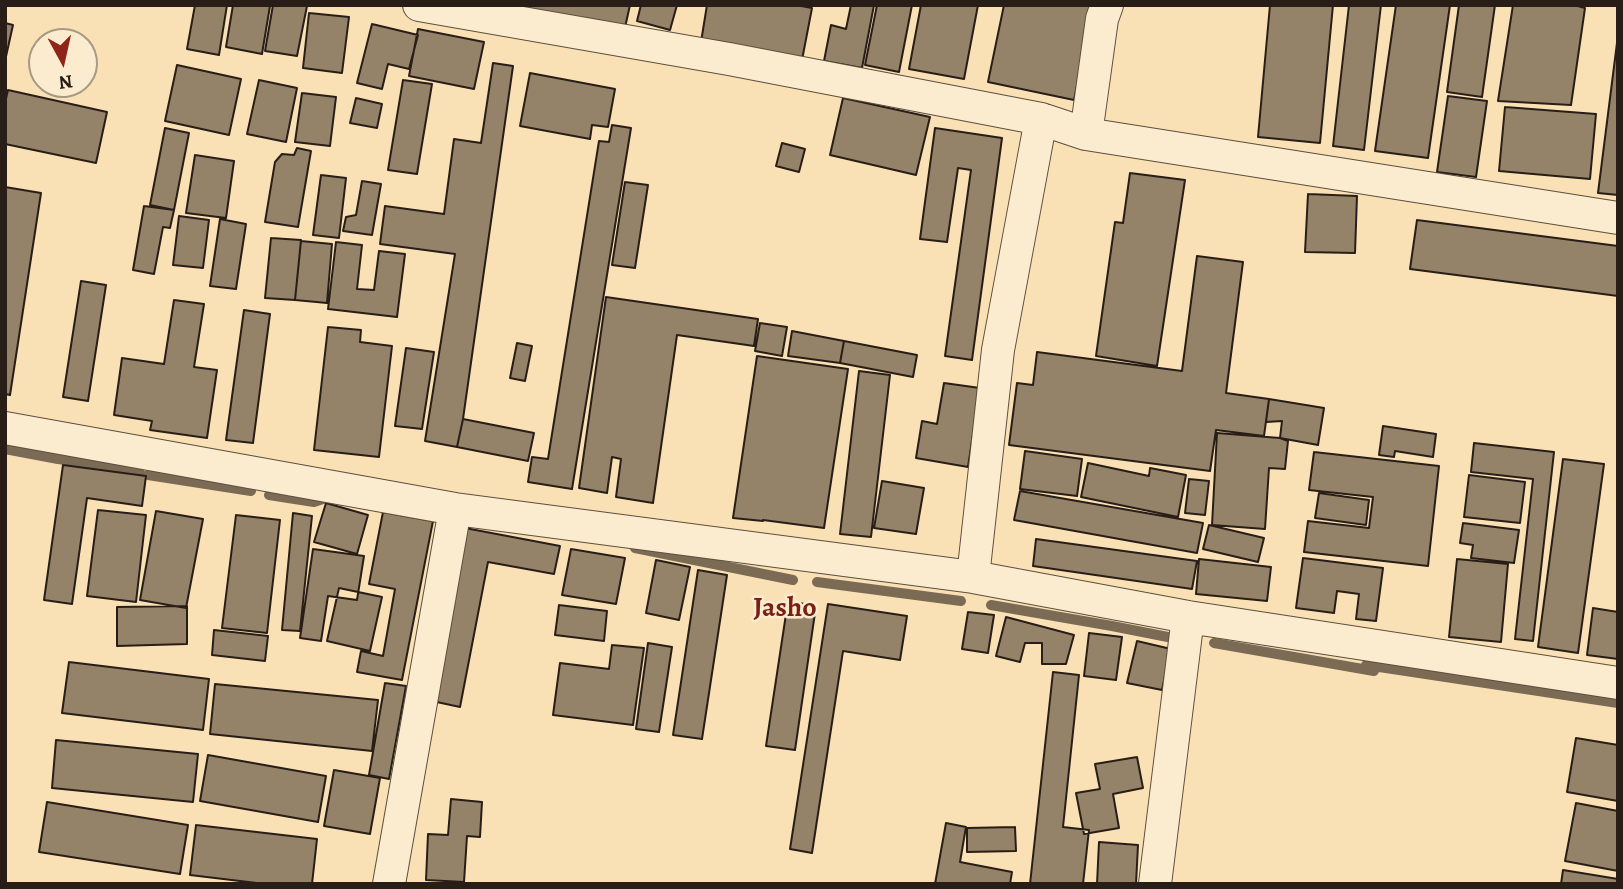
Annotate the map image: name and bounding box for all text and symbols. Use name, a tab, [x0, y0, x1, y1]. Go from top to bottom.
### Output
north arrow	[28, 28, 98, 98]
text: N	[57, 68, 74, 96]
district label: Jasho	[753, 592, 817, 626]

